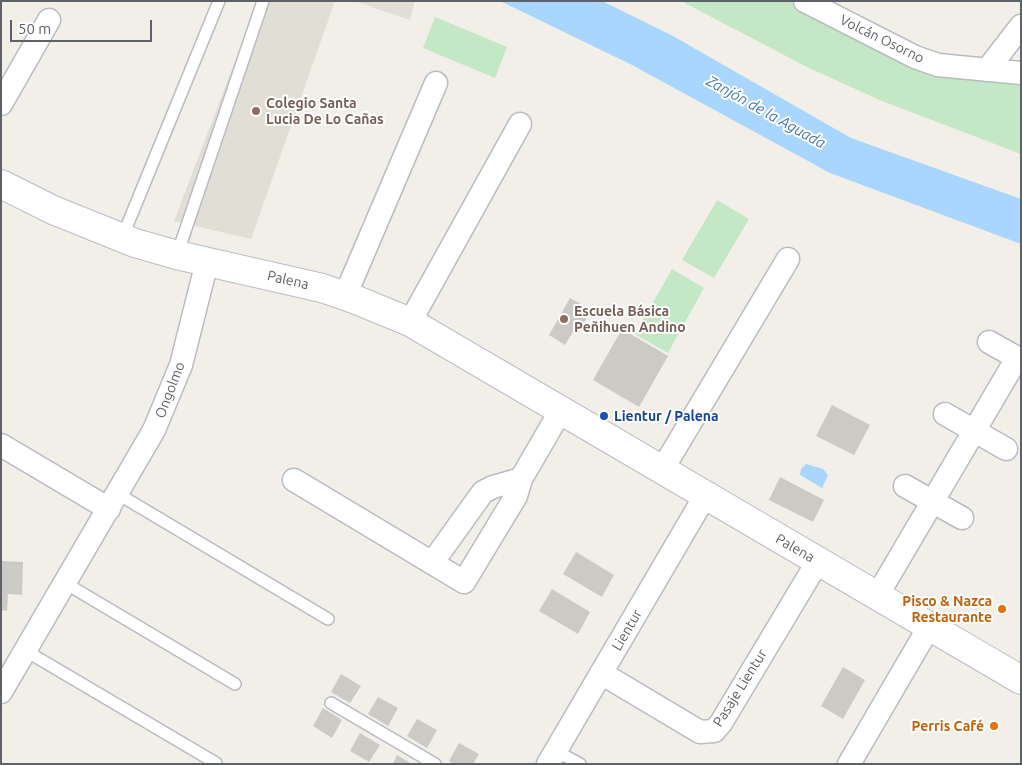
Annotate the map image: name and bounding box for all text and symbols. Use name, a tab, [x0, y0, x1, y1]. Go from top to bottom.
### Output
scale bar	[12, 10, 155, 42]
street label: Volcán Osorno	[837, 11, 927, 67]
text: 50 m	[18, 20, 51, 37]
water label: Zanjón de la Aguada	[703, 72, 829, 152]
place label: Colegio Santa Lucia De Lo Cañas	[266, 95, 384, 128]
marker: Colegio Santa Lucia De Lo Cañas	[250, 105, 262, 117]
street label: Palena	[266, 267, 310, 293]
place label: Escuela Básica Peñihuen Andino	[574, 303, 686, 336]
marker: Escuela Básica Peñihuen Andino	[558, 313, 570, 325]
street label: Ongolmo	[152, 359, 188, 421]
place label: Lientur / Palena	[614, 408, 719, 424]
marker: Lientur / Palena	[598, 410, 610, 422]
street label: Palena	[773, 530, 817, 566]
place label: Pisco & Nazca Restaurante	[902, 593, 992, 626]
marker: Pisco & Nazca Restaurante	[996, 603, 1008, 615]
street label: Lientur	[608, 606, 646, 654]
street label: Pasaje Lientur	[710, 646, 770, 730]
place label: Perris Café	[912, 718, 984, 734]
marker: Perris Café	[988, 720, 1000, 732]

